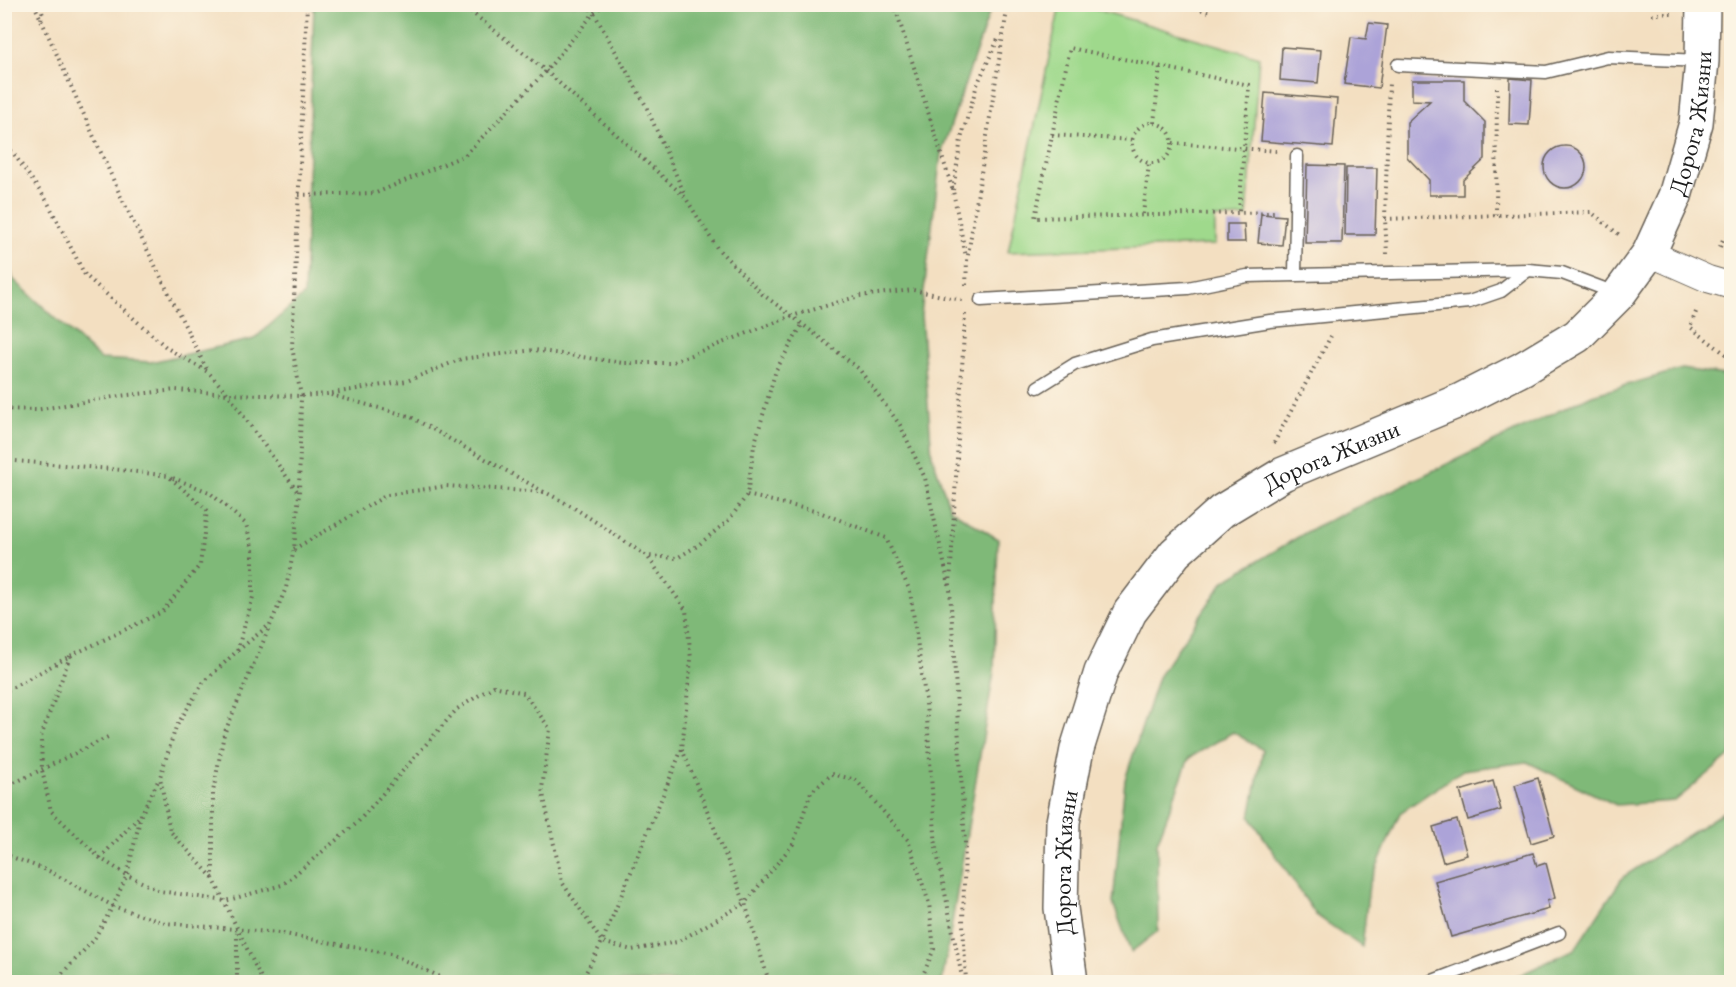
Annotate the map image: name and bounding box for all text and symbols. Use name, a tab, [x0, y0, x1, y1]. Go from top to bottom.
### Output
street label: Дорога Жизни	[1661, 50, 1718, 199]
street label: Дорога Жизни	[1256, 412, 1404, 499]
street label: Дорога Жизни	[1046, 787, 1084, 938]

